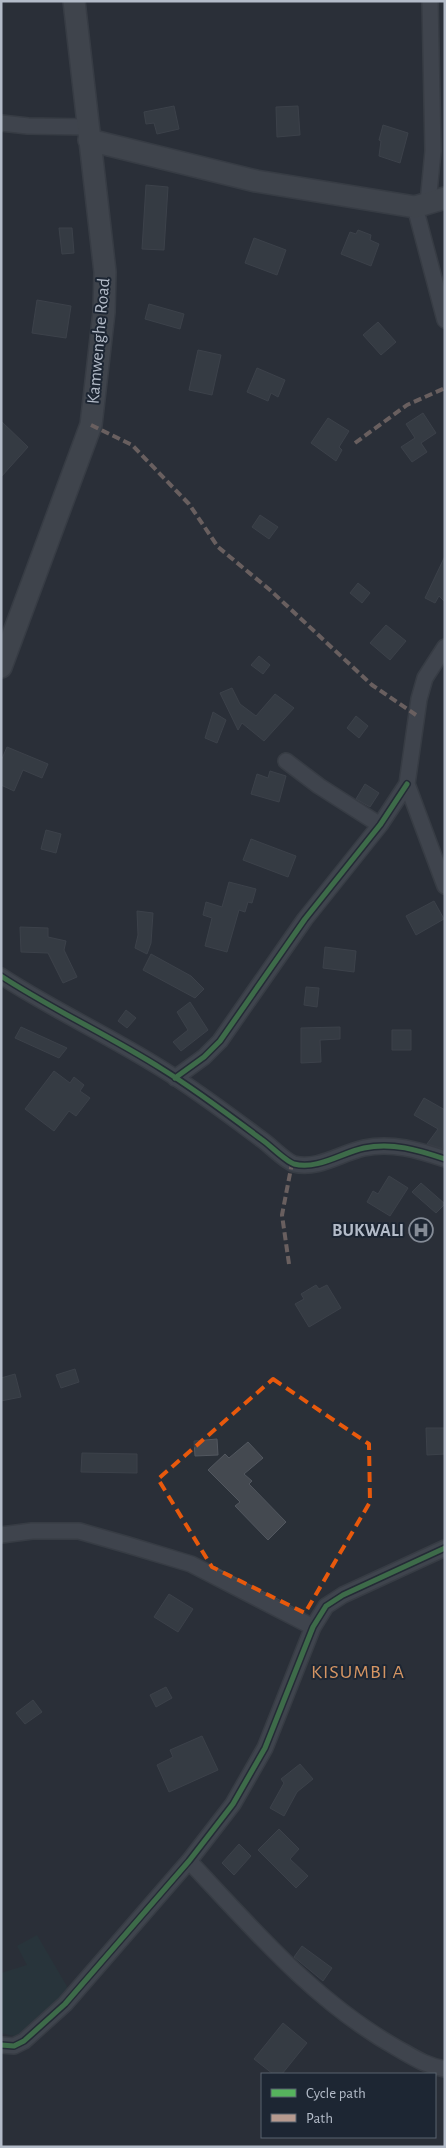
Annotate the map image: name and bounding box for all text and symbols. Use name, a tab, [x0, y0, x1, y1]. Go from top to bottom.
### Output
street label: Kamwenghe Road	[85, 277, 113, 405]
hospital icon: BUKWALI	[408, 1217, 434, 1243]
place label: BUKWALI	[332, 1222, 404, 1240]
district label: KISUMBI A	[311, 1662, 405, 1682]
legend	[261, 2073, 436, 2138]
text: Cycle path	[306, 2086, 366, 2101]
text: Path	[306, 2111, 333, 2126]

